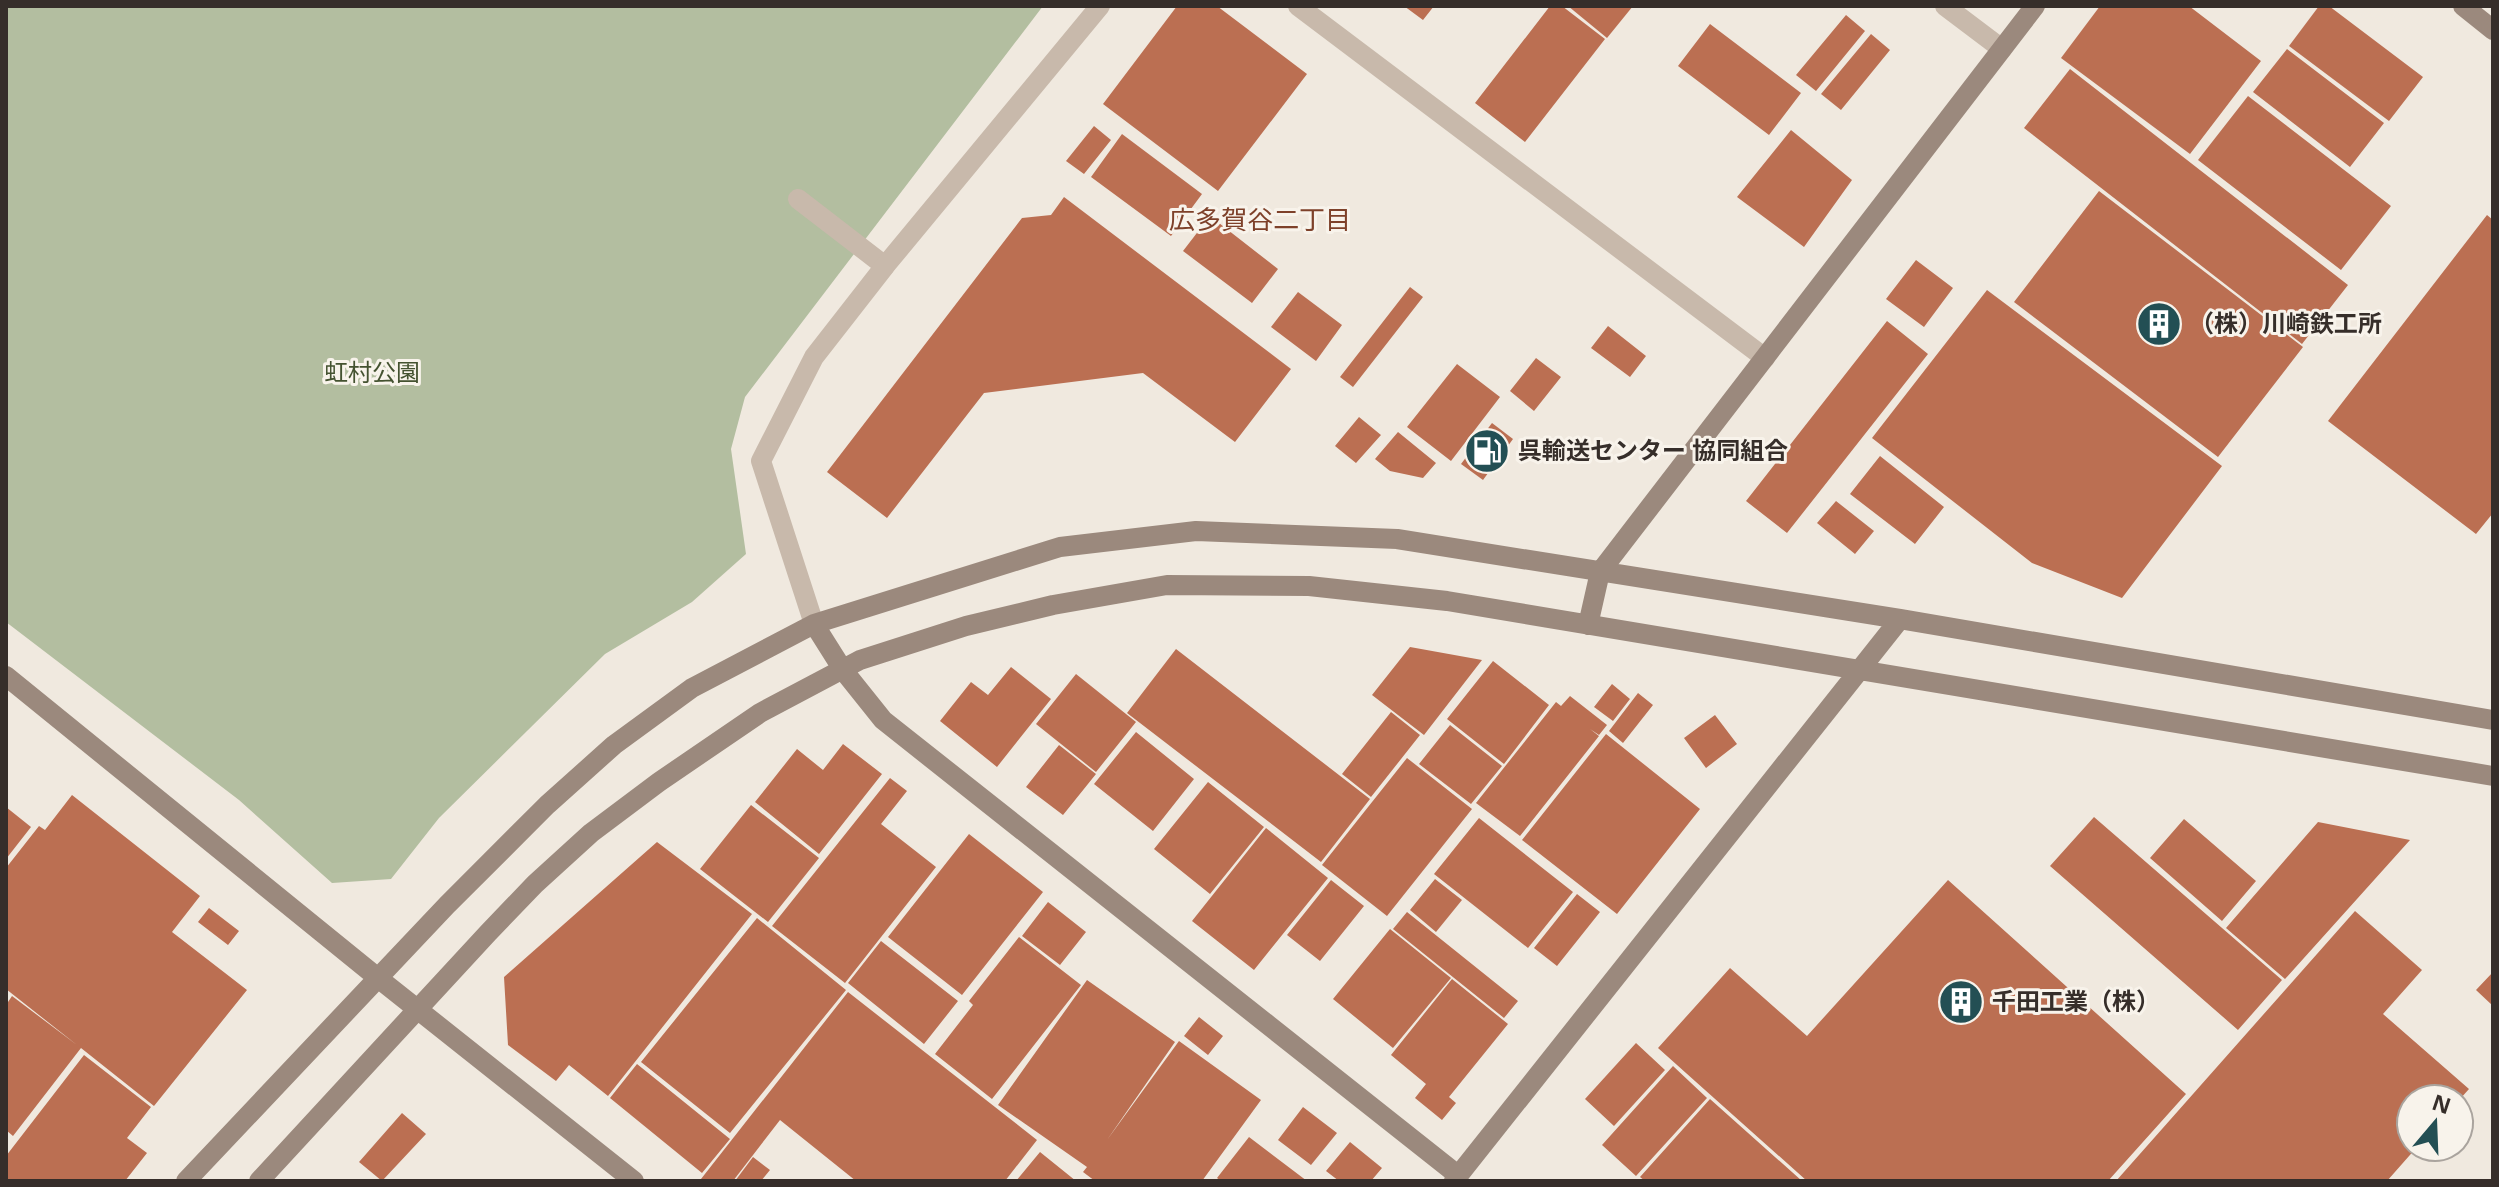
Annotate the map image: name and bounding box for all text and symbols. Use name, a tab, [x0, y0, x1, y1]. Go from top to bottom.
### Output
district label: 広多賀谷二丁目	[1169, 201, 1351, 237]
building icon: （株）川崎鉄工所	[2135, 300, 2183, 348]
place label: （株）川崎鉄工所	[2190, 306, 2382, 339]
park label: 虹村公園	[324, 355, 420, 388]
fuel station icon: 呉輸送センター 協同組合	[1463, 427, 1511, 475]
place label: 呉輸送センター 協同組合	[1518, 433, 1788, 466]
building icon: 千田工業（株）	[1937, 978, 1985, 1026]
place label: 千田工業（株）	[1992, 984, 2160, 1017]
north arrow	[2395, 1083, 2475, 1163]
text: N	[2428, 1086, 2455, 1120]

